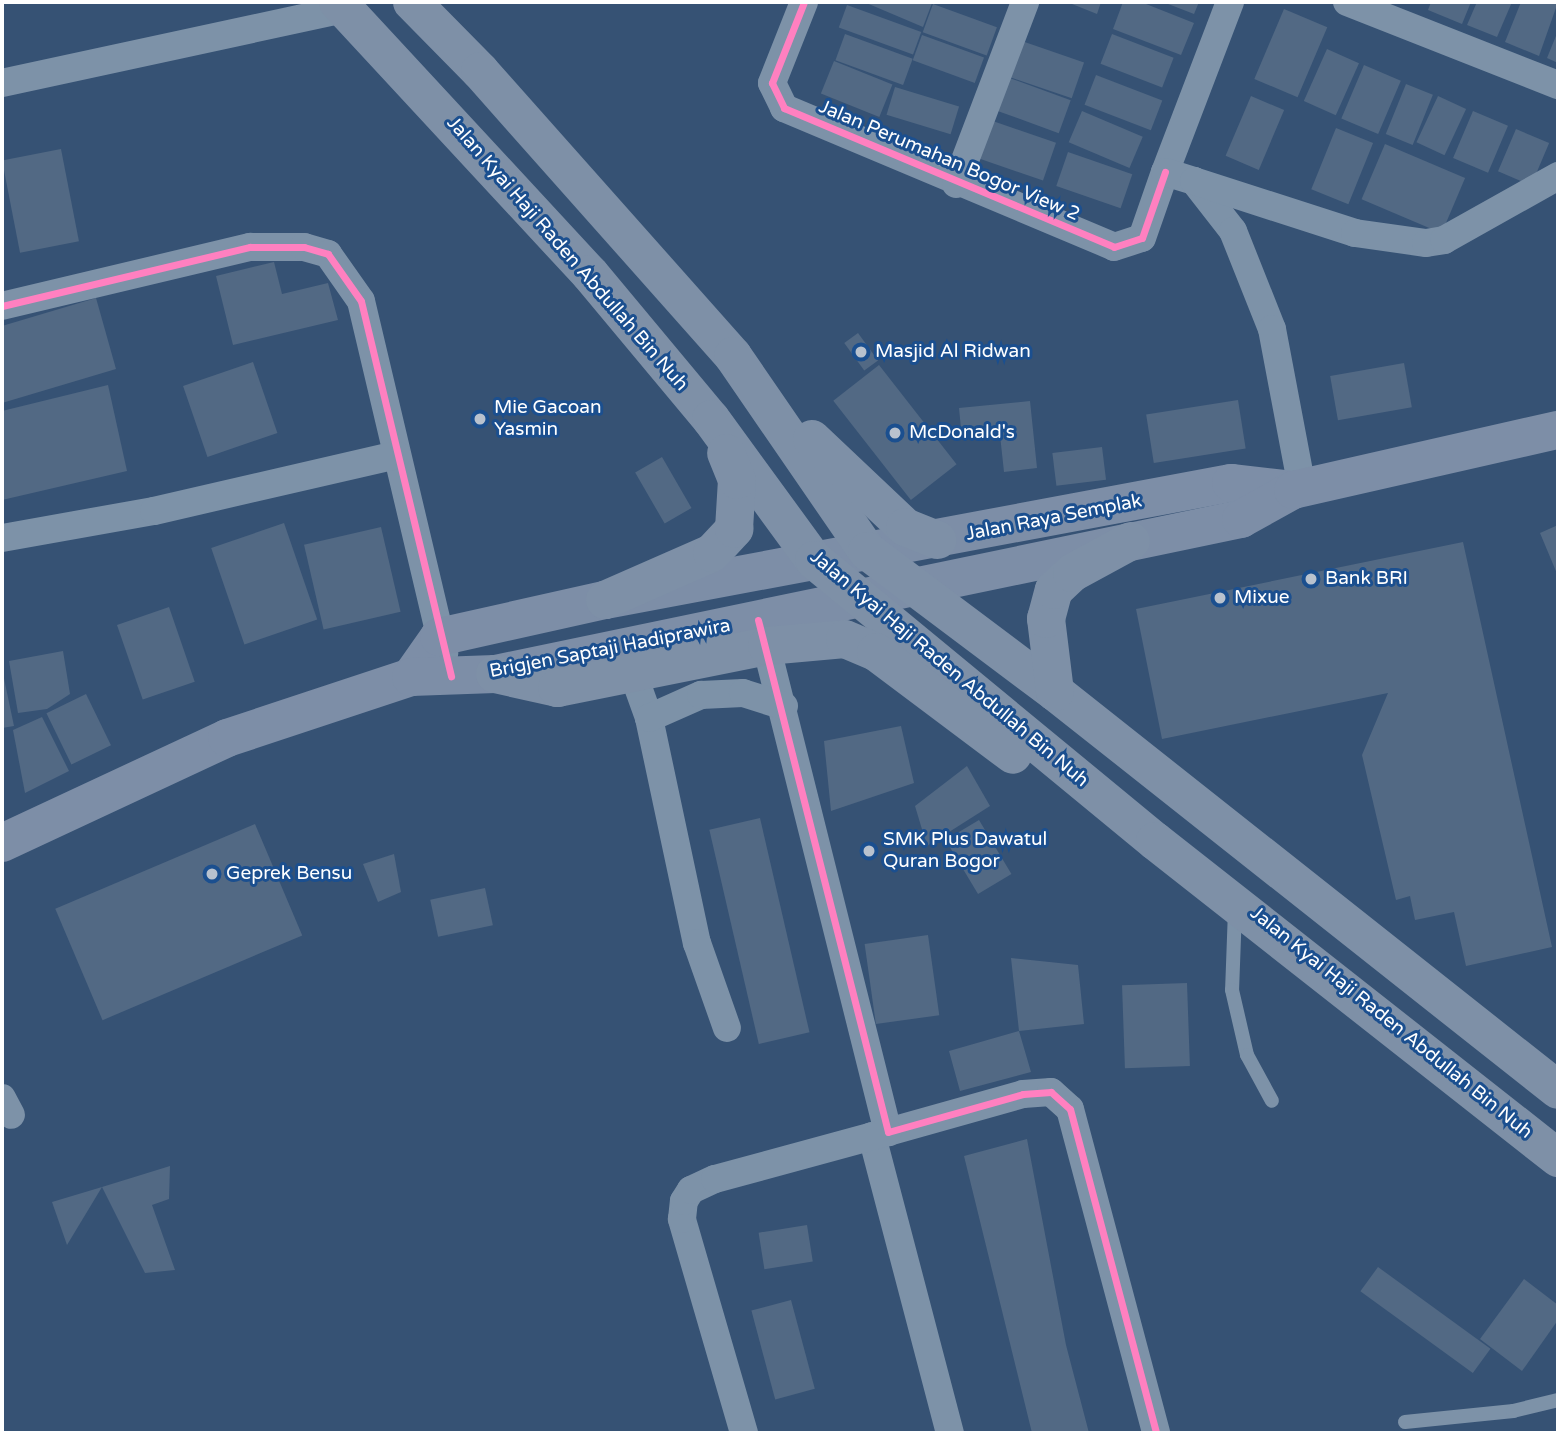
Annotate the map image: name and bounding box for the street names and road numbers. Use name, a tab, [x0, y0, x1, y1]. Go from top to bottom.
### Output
street label: Jalan Perumahan Bogor View 2	[815, 96, 1083, 226]
street label: Jalan Kyai Haji Raden Abdullah Bin Nuh	[442, 112, 692, 396]
street label: Jalan Raya Semplak	[964, 490, 1144, 546]
street label: Jalan Kyai Haji Raden Abdullah Bin Nuh	[805, 546, 1093, 792]
street label: Brigjen Saptaji Hadiprawira	[488, 614, 732, 684]
street label: Jalan Kyai Haji Raden Abdullah Bin Nuh	[1245, 902, 1537, 1144]

